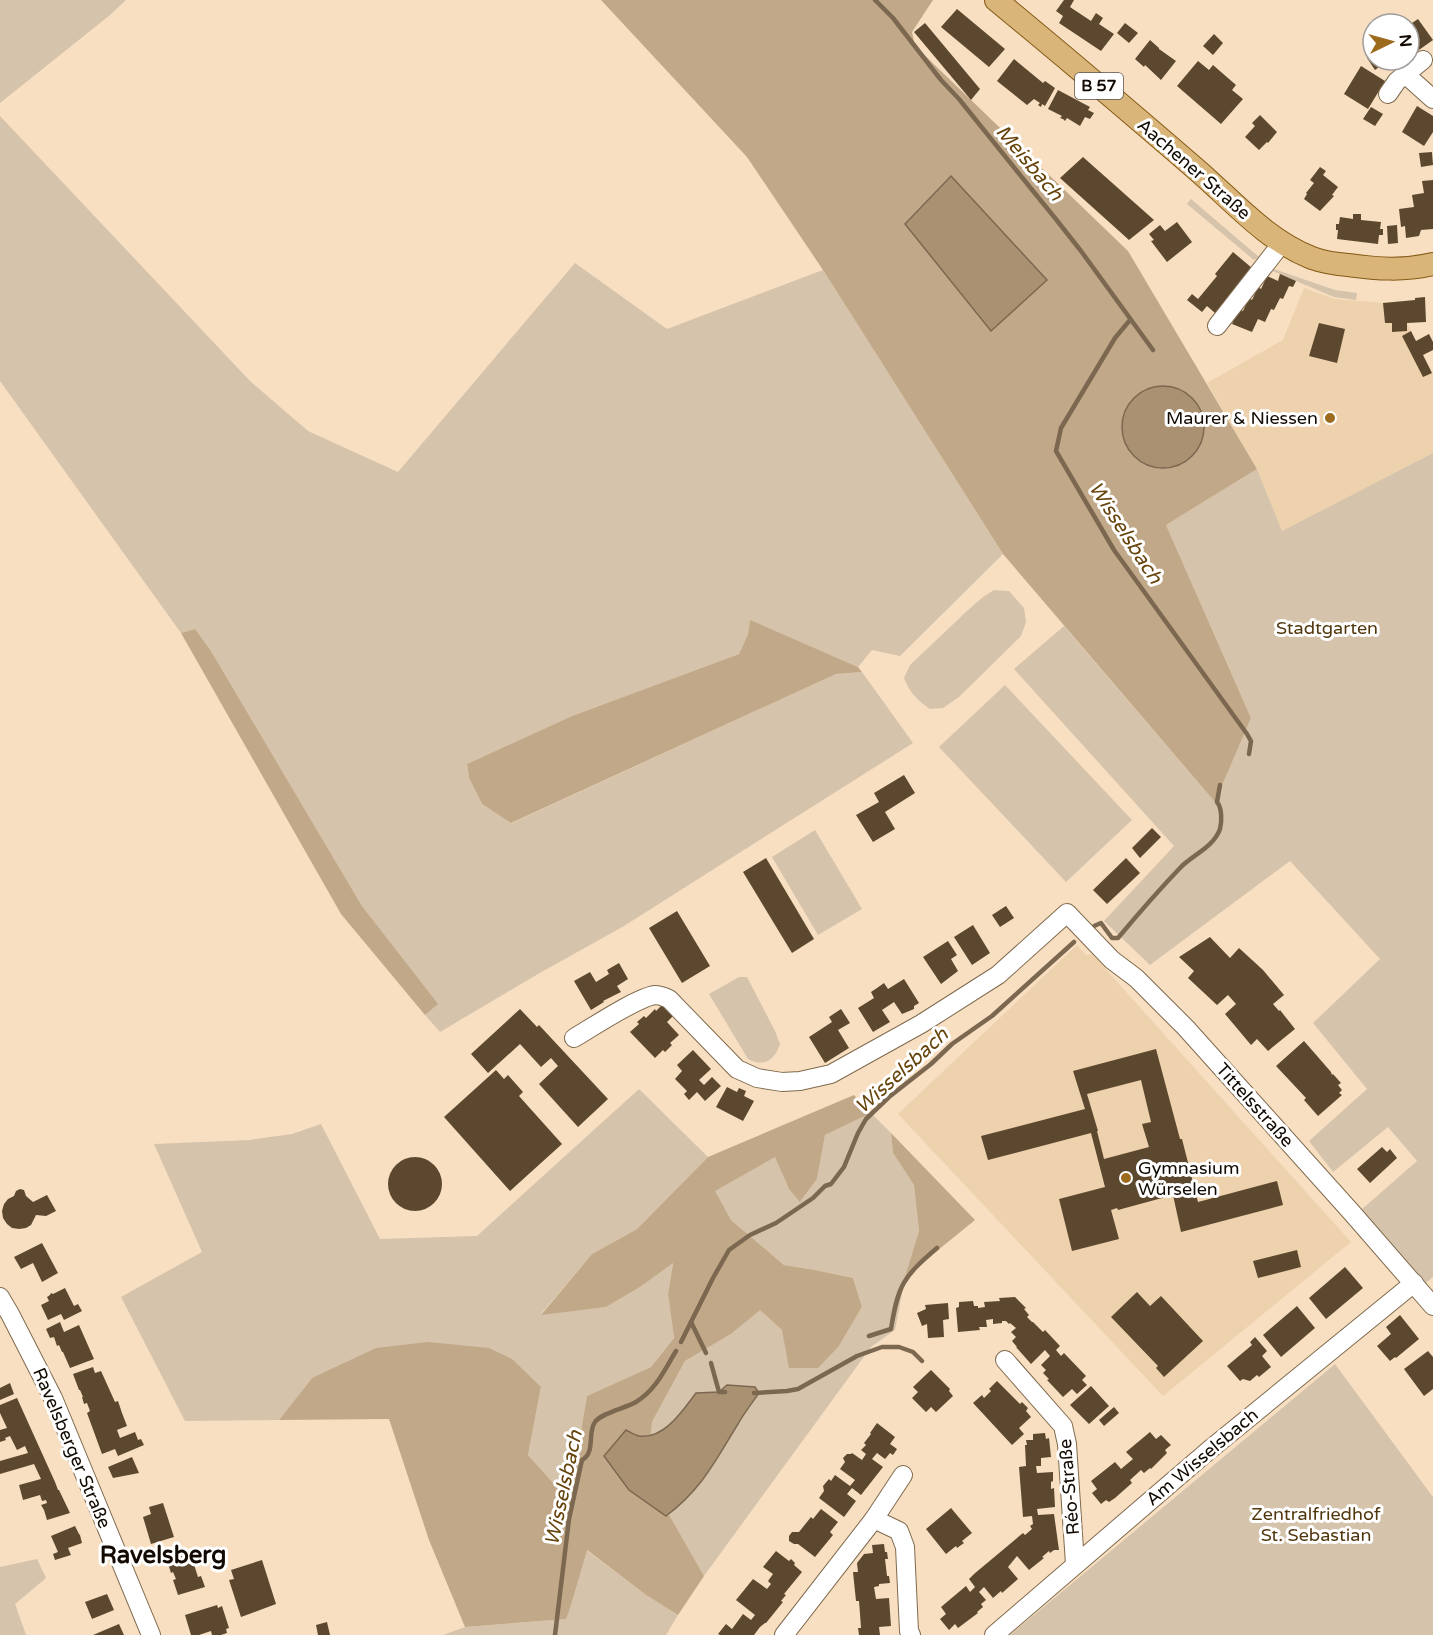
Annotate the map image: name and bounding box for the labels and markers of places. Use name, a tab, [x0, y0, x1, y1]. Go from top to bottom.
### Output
place label: Maurer & Niessen	[1166, 407, 1318, 429]
marker: Maurer & Niessen	[1323, 411, 1337, 425]
place label: Gymnasium Würselen	[1138, 1157, 1240, 1200]
marker: Gymnasium Würselen	[1119, 1171, 1133, 1185]

